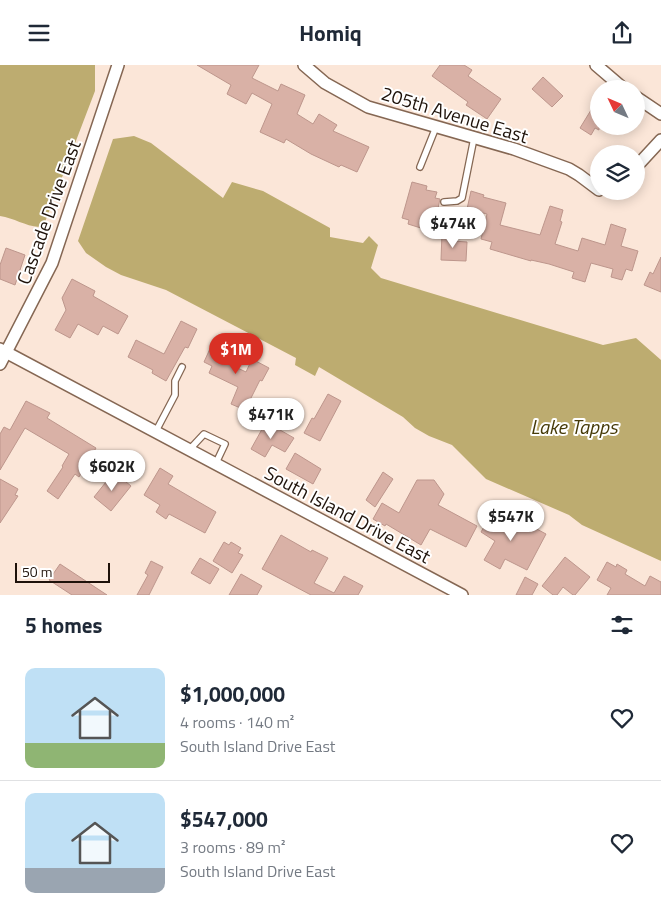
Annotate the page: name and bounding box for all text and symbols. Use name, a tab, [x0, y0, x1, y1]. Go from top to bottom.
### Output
text: Homiq	[299, 16, 362, 50]
icon: menu	[25, 19, 53, 47]
icon: share	[608, 19, 636, 47]
street label: 205th Avenue East	[378, 78, 532, 150]
north arrow	[590, 80, 645, 135]
map controls	[590, 80, 645, 200]
street label: Cascade Drive East	[8, 136, 88, 288]
button: layers	[590, 145, 645, 200]
pin: $474K	[418, 207, 488, 249]
text: $474K	[430, 211, 476, 235]
pin: $1M	[212, 333, 260, 375]
text: $1M	[220, 337, 252, 361]
pin: $471K	[236, 397, 306, 440]
text: $471K	[248, 402, 294, 426]
water label: Lake Tapps	[530, 411, 619, 442]
pin: $602K	[77, 449, 147, 492]
text: $602K	[89, 454, 135, 478]
street label: South Island Drive East	[260, 458, 437, 570]
pin: $547K	[476, 499, 546, 542]
text: $547K	[488, 504, 534, 528]
scale bar	[15, 560, 110, 583]
text: 50 m	[22, 561, 52, 582]
text: 5 homes	[25, 609, 102, 641]
icon: filters	[608, 611, 636, 639]
text: $1,000,000	[180, 678, 285, 710]
icon: home	[65, 688, 125, 748]
icon: heart	[608, 704, 636, 732]
text: 4 rooms · 140 m²	[180, 710, 294, 734]
text: South Island Drive East	[180, 734, 335, 758]
text: $547,000	[180, 803, 268, 835]
icon: home	[65, 813, 125, 873]
icon: heart	[608, 829, 636, 857]
text: 3 rooms · 89 m²	[180, 835, 285, 859]
text: South Island Drive East	[180, 859, 335, 883]

